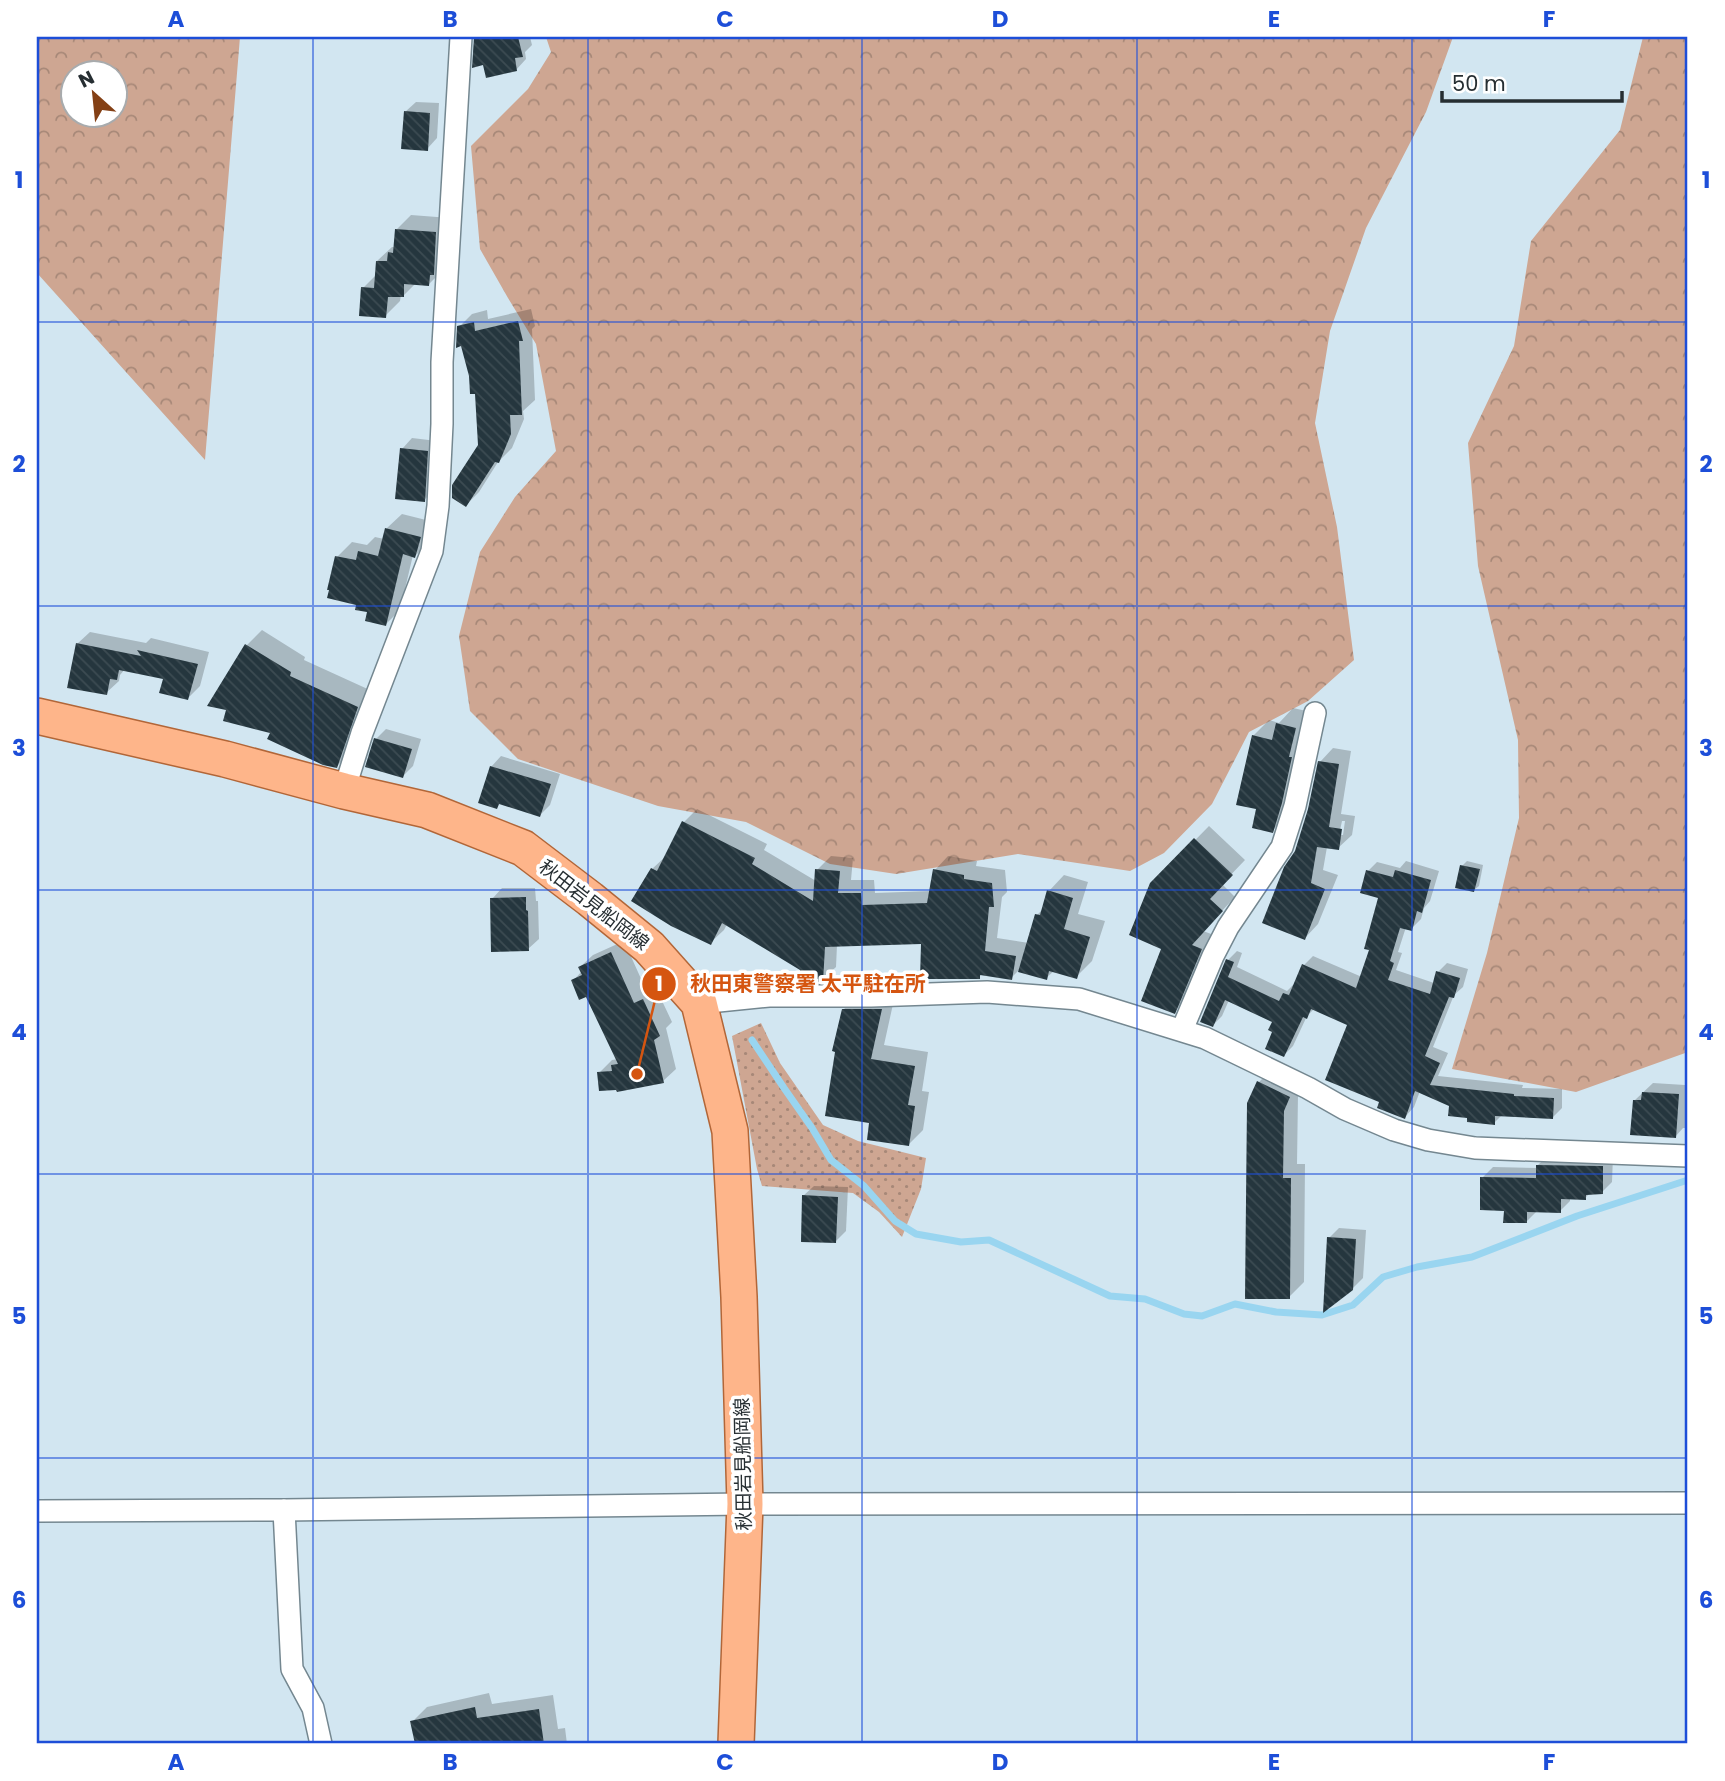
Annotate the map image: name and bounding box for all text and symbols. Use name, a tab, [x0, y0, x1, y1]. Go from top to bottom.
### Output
text: A	[168, 3, 185, 35]
text: B	[442, 3, 458, 35]
text: C	[716, 3, 734, 35]
text: D	[992, 3, 1008, 35]
text: E	[1268, 3, 1280, 35]
text: F	[1543, 3, 1555, 35]
north arrow	[60, 60, 130, 130]
scale bar	[1442, 60, 1622, 104]
text: N	[74, 64, 99, 95]
text: 50 m	[1452, 69, 1506, 98]
text: 1	[15, 164, 23, 196]
text: 1	[1702, 164, 1710, 196]
text: 2	[12, 448, 26, 480]
text: 2	[1699, 448, 1713, 480]
text: 3	[12, 732, 26, 764]
text: 3	[1699, 732, 1713, 764]
street label: 秋田岩見船岡線	[533, 853, 655, 957]
callout: 秋田東警察署 太平駐在所	[641, 963, 940, 1005]
text: 1	[655, 969, 663, 998]
text: 秋田東警察署 太平駐在所	[690, 969, 926, 998]
text: 4	[11, 1016, 27, 1048]
text: 4	[1698, 1016, 1714, 1048]
text: 5	[12, 1300, 26, 1332]
text: 5	[1699, 1300, 1713, 1332]
street label: 秋田岩見船岡線	[728, 1397, 758, 1531]
text: 6	[12, 1584, 26, 1616]
text: 6	[1699, 1584, 1713, 1616]
text: A	[168, 1746, 185, 1778]
text: B	[442, 1746, 458, 1778]
text: C	[716, 1746, 734, 1778]
text: D	[992, 1746, 1008, 1778]
text: E	[1268, 1746, 1280, 1778]
text: F	[1543, 1746, 1555, 1778]

